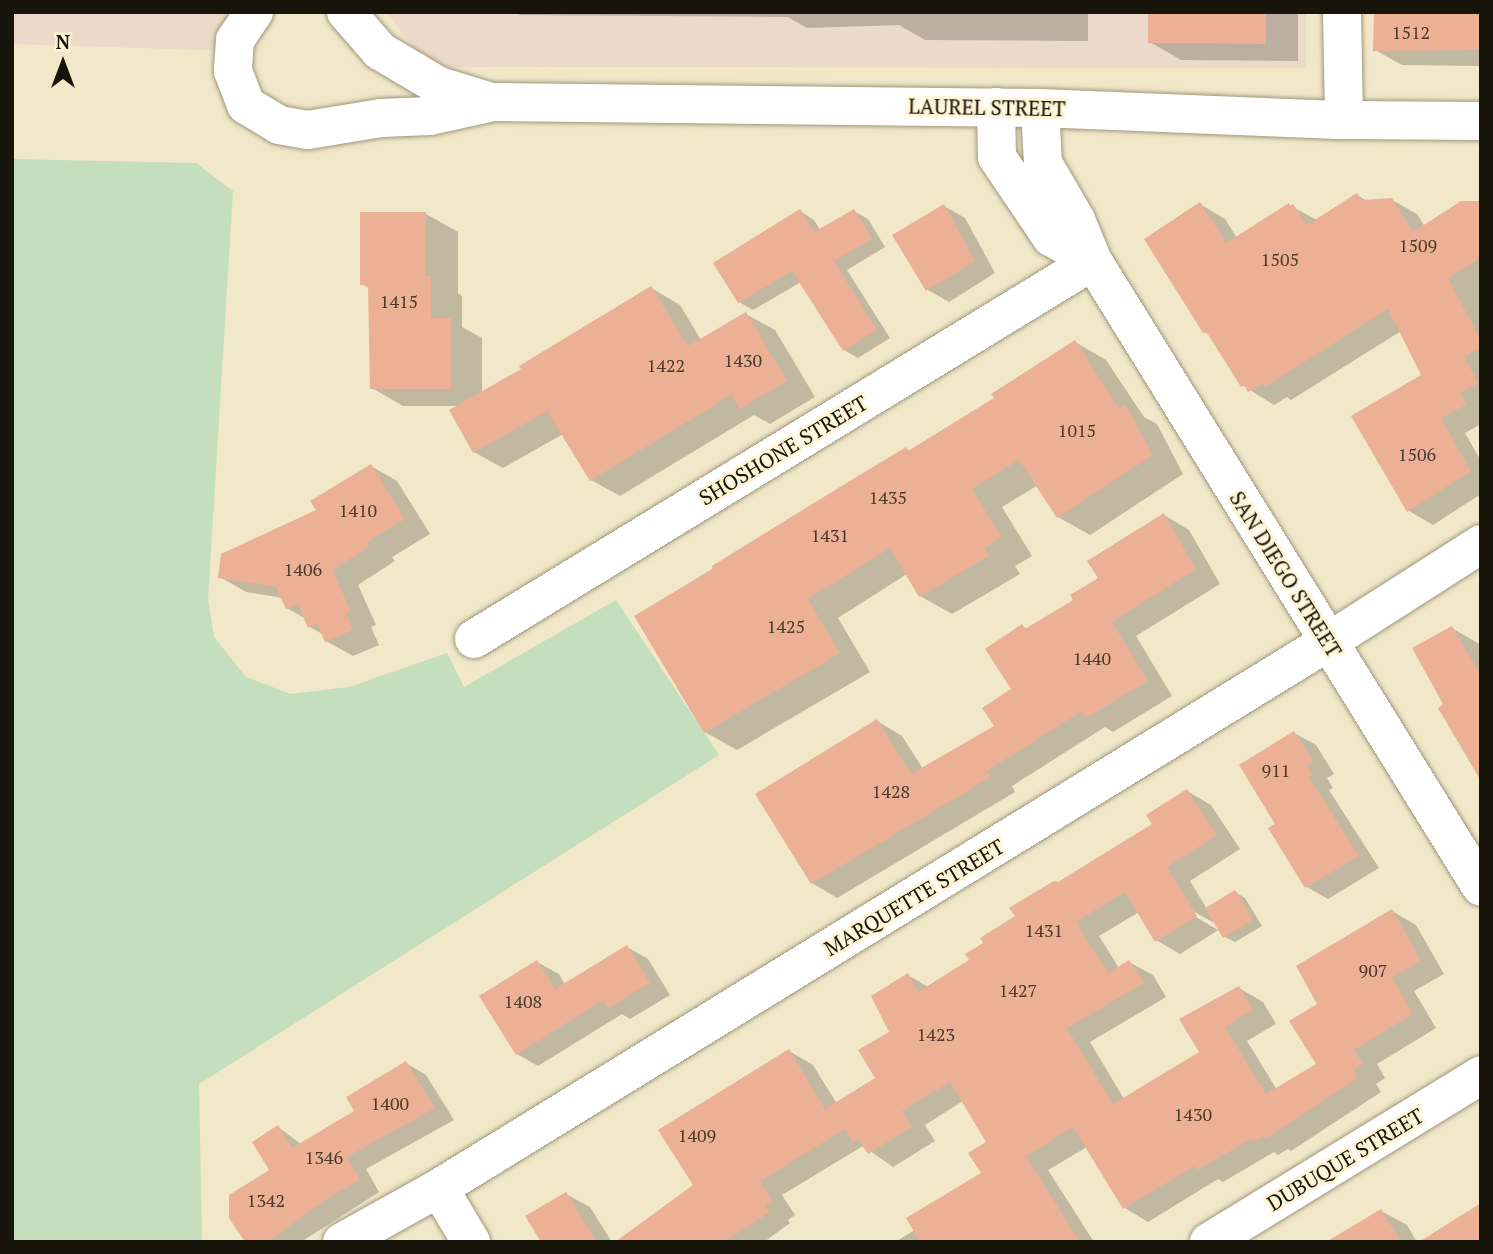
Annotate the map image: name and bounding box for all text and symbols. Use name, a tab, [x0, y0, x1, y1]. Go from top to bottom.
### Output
house number: 1512	[1392, 21, 1430, 43]
north arrow	[28, 28, 98, 98]
text: N	[56, 29, 70, 54]
street label: LAUREL STREET	[908, 93, 1066, 121]
house number: 1509	[1399, 234, 1437, 256]
house number: 1505	[1261, 248, 1299, 270]
house number: 1415	[380, 290, 418, 312]
house number: 1430	[724, 349, 762, 371]
house number: 1422	[647, 354, 685, 376]
street label: SHOSHONE STREET	[694, 390, 872, 510]
house number: 1015	[1058, 419, 1096, 441]
house number: 1506	[1398, 443, 1436, 465]
house number: 1435	[869, 486, 907, 508]
street label: SAN DIEGO STREET	[1225, 486, 1347, 662]
house number: 1410	[339, 499, 377, 521]
house number: 1431	[811, 524, 849, 546]
house number: 1406	[284, 558, 322, 580]
house number: 1425	[767, 615, 805, 637]
house number: 1440	[1073, 647, 1111, 669]
house number: 911	[1262, 759, 1290, 781]
house number: 1428	[872, 780, 910, 802]
street label: MARQUETTE STREET	[819, 833, 1009, 961]
house number: 1431	[1025, 919, 1063, 941]
house number: 907	[1359, 959, 1387, 981]
house number: 1427	[999, 979, 1037, 1001]
house number: 1408	[504, 990, 542, 1012]
house number: 1423	[917, 1023, 955, 1045]
house number: 1400	[371, 1092, 409, 1114]
street label: DUBUQUE STREET	[1262, 1102, 1428, 1216]
house number: 1430	[1174, 1103, 1212, 1125]
house number: 1409	[678, 1124, 716, 1146]
house number: 1346	[305, 1146, 343, 1168]
house number: 1342	[247, 1189, 285, 1211]

